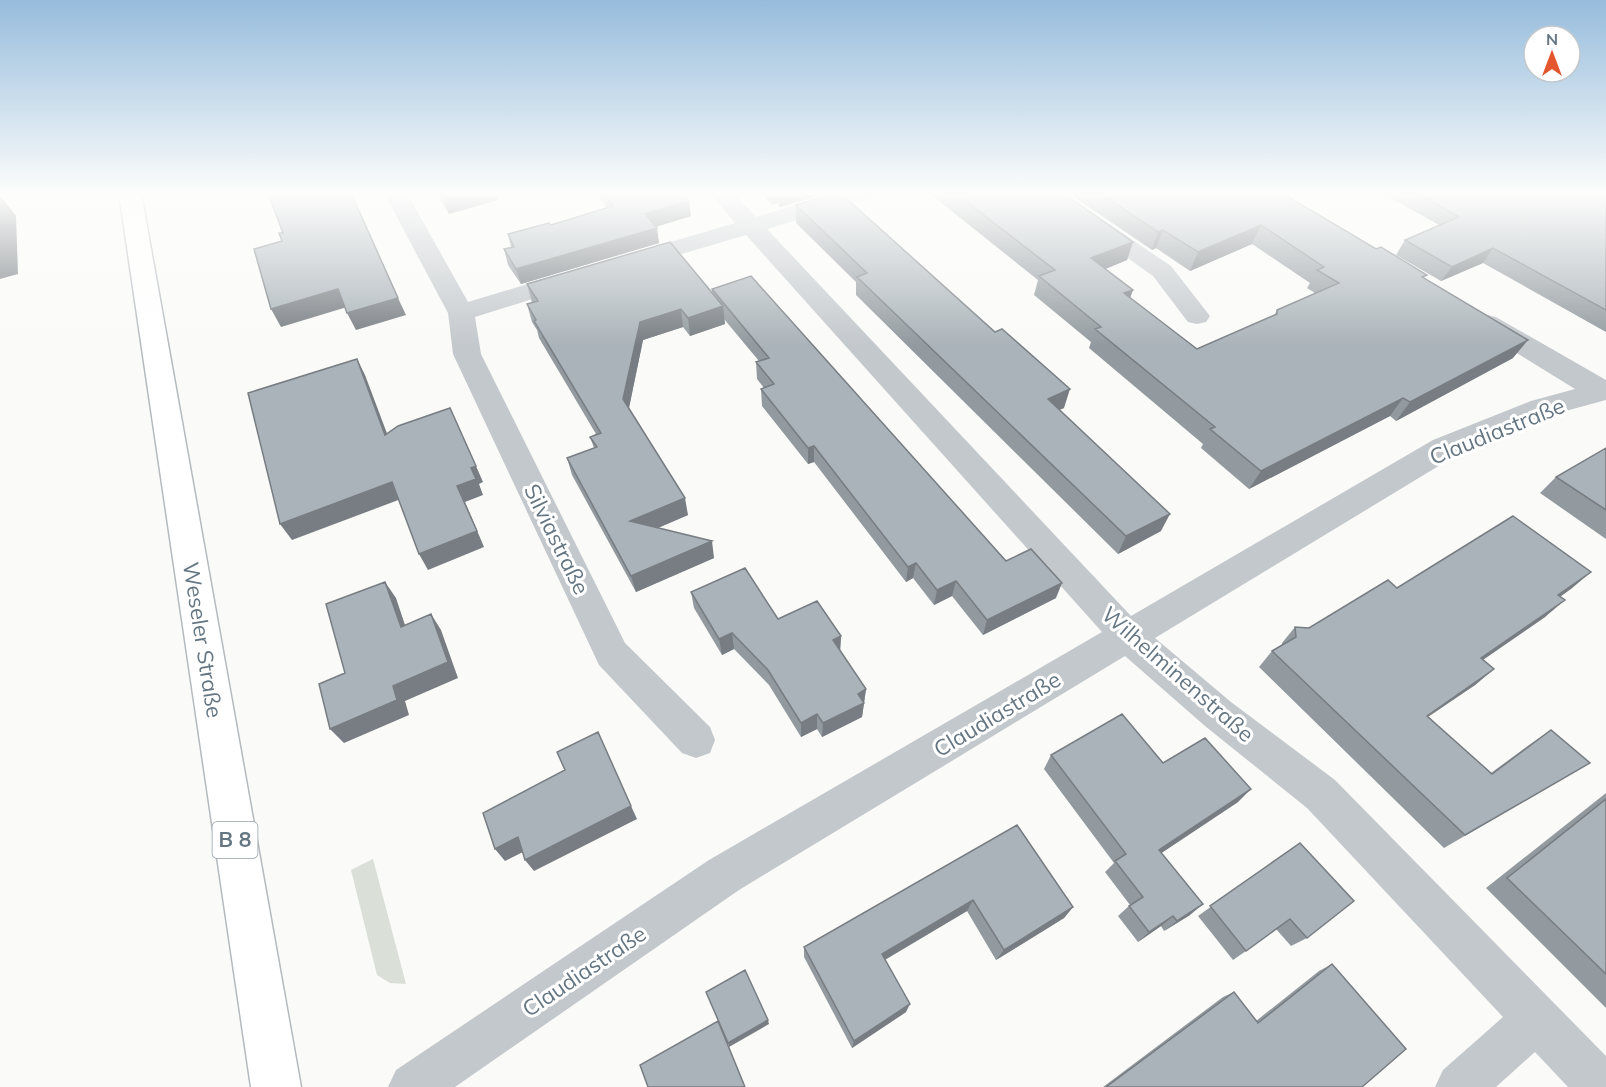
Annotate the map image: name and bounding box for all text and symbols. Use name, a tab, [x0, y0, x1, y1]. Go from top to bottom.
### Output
north arrow	[1522, 24, 1582, 84]
text: N	[1546, 29, 1558, 49]
street label: Claudiastraße	[1425, 391, 1569, 471]
street label: Silviastraße	[518, 479, 596, 599]
street label: Weseler Straße	[177, 560, 229, 720]
street label: Wilhelminenstraße	[1096, 600, 1260, 748]
street label: Claudiastraße	[928, 665, 1066, 763]
road number: B 8	[212, 822, 258, 858]
street label: Claudiastraße	[517, 919, 651, 1023]

